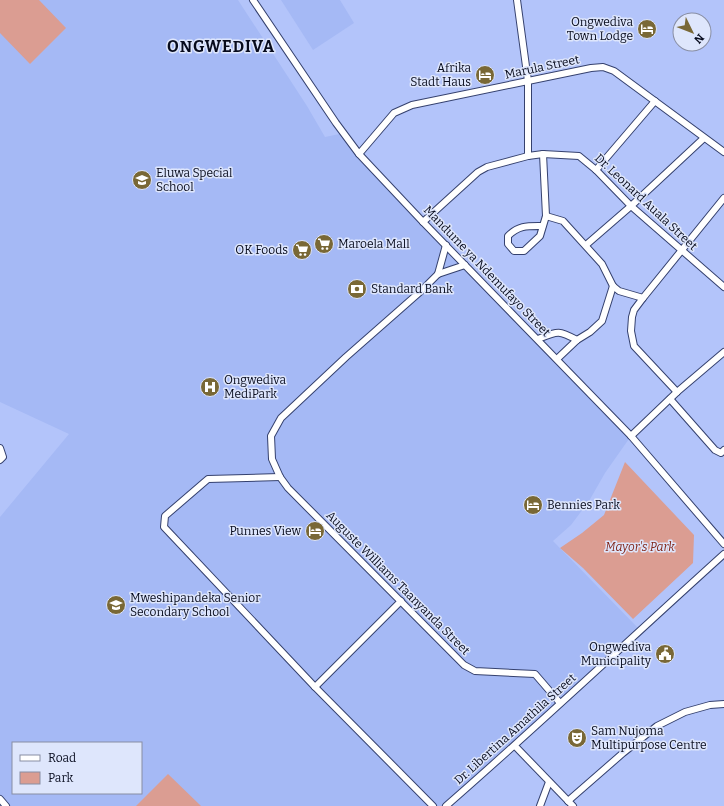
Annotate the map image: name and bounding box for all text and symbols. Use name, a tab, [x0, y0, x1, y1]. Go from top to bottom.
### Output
north arrow	[672, 12, 712, 52]
place label: Ongwediva Town Lodge	[567, 15, 633, 43]
hotel icon: Ongwediva Town Lodge	[636, 18, 658, 40]
text: N	[691, 31, 707, 46]
district label: ONGWEDIVA	[167, 37, 275, 56]
street label: Marula Street	[503, 52, 581, 82]
place label: Afrika Stadt Haus	[410, 61, 471, 89]
hotel icon: Afrika Stadt Haus	[474, 64, 496, 86]
street label: Dr. Leonard Auala Street	[592, 151, 701, 254]
place label: Eluwa Special School	[156, 166, 233, 194]
school or university icon: Eluwa Special School	[131, 169, 153, 191]
street label: Mandume ya Ndemufayo Street	[421, 203, 554, 340]
supermarket icon: Maroela Mall	[313, 233, 335, 255]
place label: Maroela Mall	[338, 237, 410, 251]
supermarket icon: OK Foods	[291, 239, 313, 261]
place label: OK Foods	[235, 243, 288, 257]
bank icon: Standard Bank	[346, 278, 368, 300]
place label: Standard Bank	[371, 282, 453, 296]
place label: Ongwediva MediPark	[224, 373, 286, 401]
hospital icon: Ongwediva MediPark	[199, 376, 221, 398]
hotel icon: Bennies Park	[522, 494, 544, 516]
place label: Bennies Park	[547, 498, 620, 512]
street label: Auguste Williams Taanyanda Street	[323, 508, 473, 658]
hotel icon: Punnes View	[304, 520, 326, 542]
place label: Punnes View	[229, 524, 301, 538]
park label: Mayor's Park	[605, 540, 675, 554]
place label: Mweshipandeka Senior Secondary School	[130, 591, 261, 619]
school or university icon: Mweshipandeka Senior Secondary School	[105, 594, 127, 616]
place label: Ongwediva Municipality	[581, 640, 652, 668]
public building icon: Ongwediva Municipality	[654, 643, 676, 665]
street label: Dr. Libertina Amathila Street	[451, 670, 579, 787]
place label: Sam Nujoma Multipurpose Centre	[591, 724, 707, 752]
theatre icon: Sam Nujoma Multipurpose Centre	[566, 727, 588, 749]
legend	[12, 742, 142, 794]
text: Road	[48, 751, 76, 765]
text: Park	[48, 771, 74, 785]

